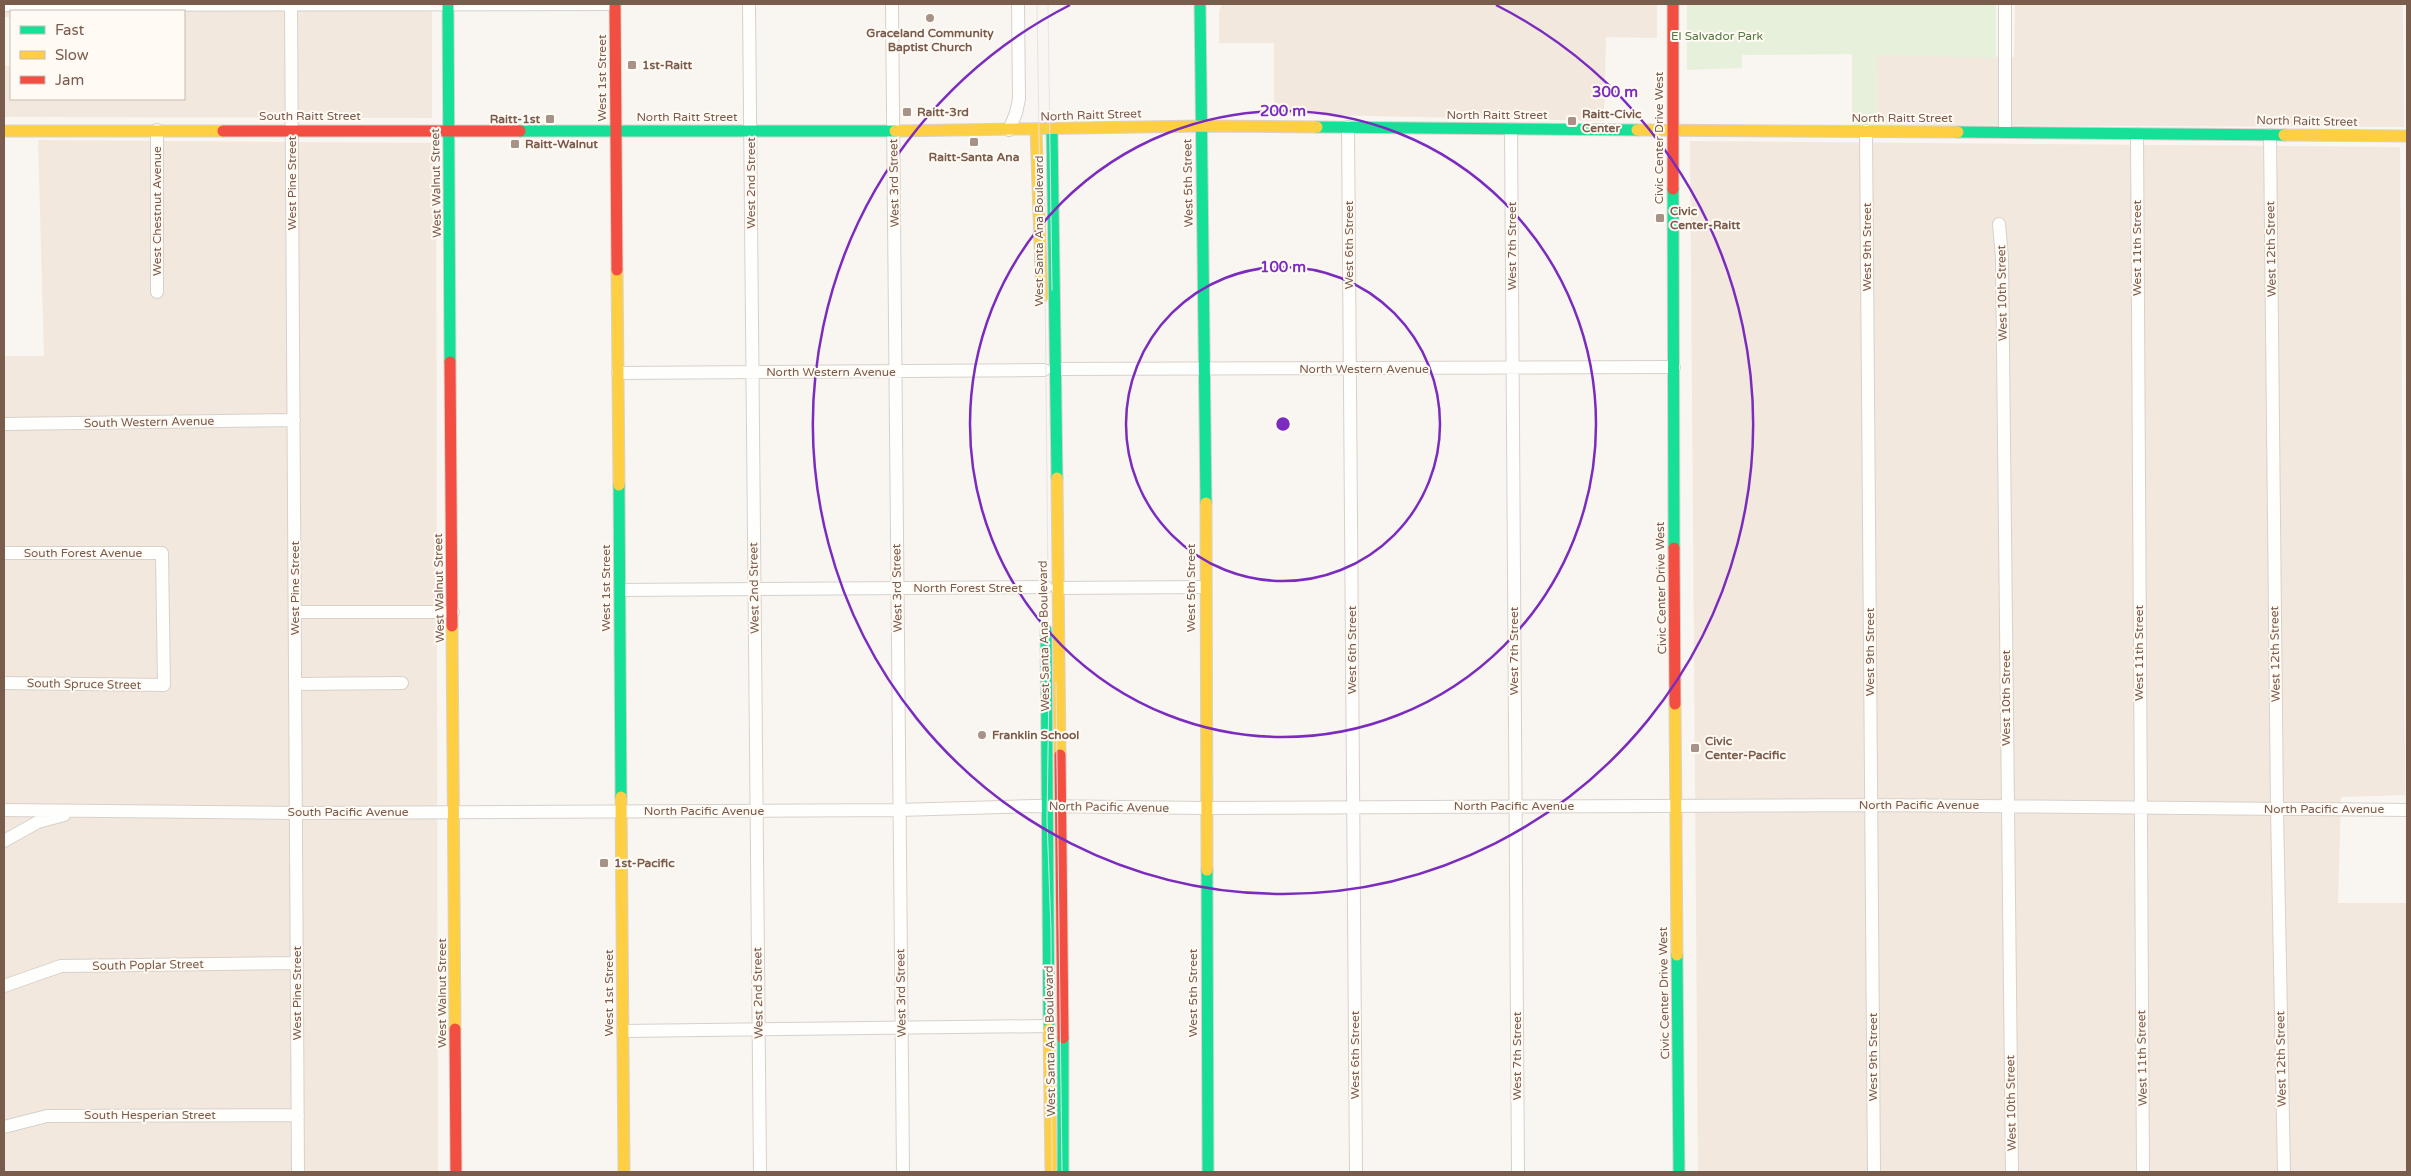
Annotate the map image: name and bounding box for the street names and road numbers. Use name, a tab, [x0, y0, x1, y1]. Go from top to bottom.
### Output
street label: West 1st Street	[595, 34, 609, 122]
street label: Civic Center Drive West	[1652, 71, 1666, 204]
street label: North Raitt Street	[1040, 106, 1142, 124]
street label: North Raitt Street	[1446, 108, 1548, 122]
street label: South Raitt Street	[259, 109, 361, 123]
street label: North Raitt Street	[636, 110, 738, 124]
street label: North Raitt Street	[1851, 111, 1953, 125]
street label: North Raitt Street	[2256, 113, 2358, 129]
street label: West Walnut Street	[428, 128, 444, 238]
street label: West Pine Street	[285, 135, 299, 230]
street label: West 2nd Street	[744, 137, 758, 229]
street label: West 3rd Street	[886, 138, 902, 227]
street label: West 5th Street	[1180, 138, 1196, 227]
street label: West Chestnut Avenue	[150, 146, 164, 276]
street label: West Santa Ana Boulevard	[1032, 155, 1046, 307]
street label: West 11th Street	[2130, 199, 2144, 296]
street label: West 6th Street	[1342, 200, 1356, 289]
street label: West 12th Street	[2263, 200, 2279, 297]
street label: West 7th Street	[1505, 201, 1519, 290]
street label: West 9th Street	[1860, 202, 1874, 291]
street label: West 10th Street	[1994, 244, 2010, 341]
street label: North Western Avenue	[1299, 362, 1429, 376]
street label: North Western Avenue	[766, 365, 896, 379]
street label: South Western Avenue	[84, 414, 215, 430]
street label: Civic Center Drive West	[1653, 521, 1669, 654]
street label: West Walnut Street	[431, 533, 447, 643]
street label: West Pine Street	[288, 540, 302, 635]
street label: West 2nd Street	[746, 542, 762, 634]
street label: West 3rd Street	[889, 543, 905, 632]
street label: West 5th Street	[1184, 543, 1198, 632]
street label: West 1st Street	[599, 544, 613, 632]
street label: South Forest Avenue	[24, 546, 143, 560]
street label: West Santa Ana Boulevard	[1036, 560, 1052, 712]
street label: North Forest Street	[913, 581, 1023, 595]
street label: West 11th Street	[2132, 604, 2146, 701]
street label: West 6th Street	[1345, 605, 1359, 694]
street label: West 12th Street	[2267, 605, 2283, 702]
street label: West 7th Street	[1507, 606, 1521, 695]
street label: West 9th Street	[1863, 607, 1877, 696]
street label: West 10th Street	[1999, 649, 2013, 746]
street label: South Spruce Street	[27, 676, 142, 692]
street label: North Pacific Avenue	[1859, 798, 1979, 812]
street label: North Pacific Avenue	[1049, 799, 1169, 815]
street label: North Pacific Avenue	[1454, 799, 1574, 813]
street label: North Pacific Avenue	[2264, 802, 2384, 816]
street label: North Pacific Avenue	[644, 804, 764, 818]
street label: South Pacific Avenue	[288, 805, 409, 819]
street label: Civic Center Drive West	[1656, 926, 1672, 1059]
street label: West Walnut Street	[435, 938, 449, 1048]
street label: West Pine Street	[290, 945, 304, 1040]
street label: West 2nd Street	[750, 947, 766, 1039]
street label: West 3rd Street	[893, 948, 909, 1037]
street label: West 5th Street	[1186, 948, 1200, 1037]
street label: West 1st Street	[602, 949, 616, 1037]
street label: South Poplar Street	[92, 957, 204, 973]
street label: West Santa Ana Boulevard	[1042, 965, 1058, 1117]
street label: West 11th Street	[2134, 1009, 2150, 1106]
street label: West 6th Street	[1348, 1010, 1362, 1099]
street label: West 12th Street	[2273, 1010, 2289, 1107]
street label: West 7th Street	[1510, 1011, 1524, 1100]
street label: West 9th Street	[1866, 1012, 1880, 1101]
street label: West 10th Street	[2003, 1054, 2019, 1151]
street label: South Hesperian Street	[84, 1108, 216, 1122]

